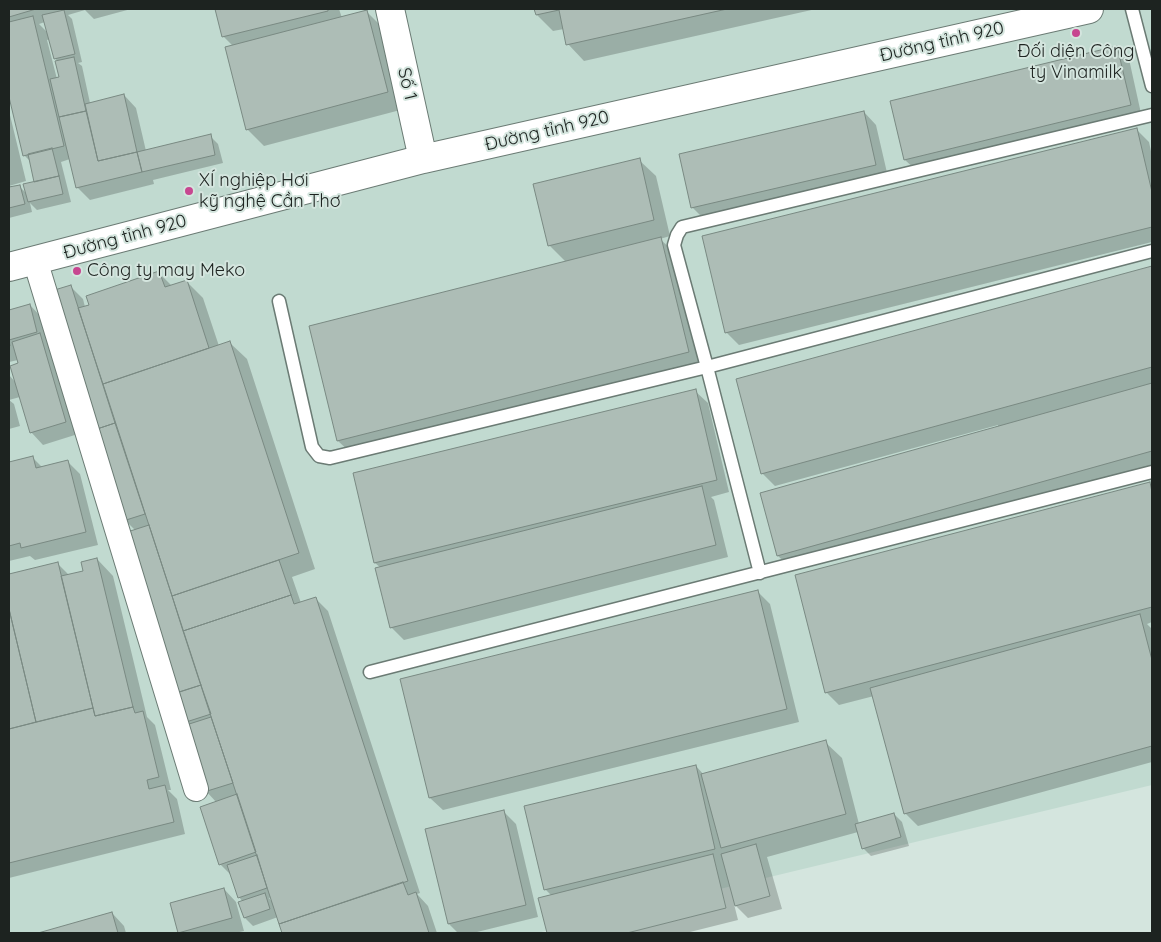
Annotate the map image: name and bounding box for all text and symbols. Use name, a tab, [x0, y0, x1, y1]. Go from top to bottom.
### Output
street label: Đường tỉnh 920	[878, 17, 1006, 67]
marker: Đối diện Công ty Vinamilk	[1070, 27, 1082, 39]
place label: Đối diện Công ty Vinamilk	[1017, 41, 1135, 84]
street label: Số 1	[393, 66, 421, 102]
street label: Đường tỉnh 920	[483, 106, 611, 156]
place label: XÍ nghiệp Hơi kỹ nghệ Cần Thơ	[199, 170, 341, 212]
marker: XÍ nghiệp Hơi kỹ nghệ Cần Thơ	[183, 185, 195, 197]
street label: Đường tỉnh 920	[61, 210, 189, 264]
place label: Công ty may Meko	[87, 260, 245, 282]
marker: Công ty may Meko	[71, 265, 83, 277]

